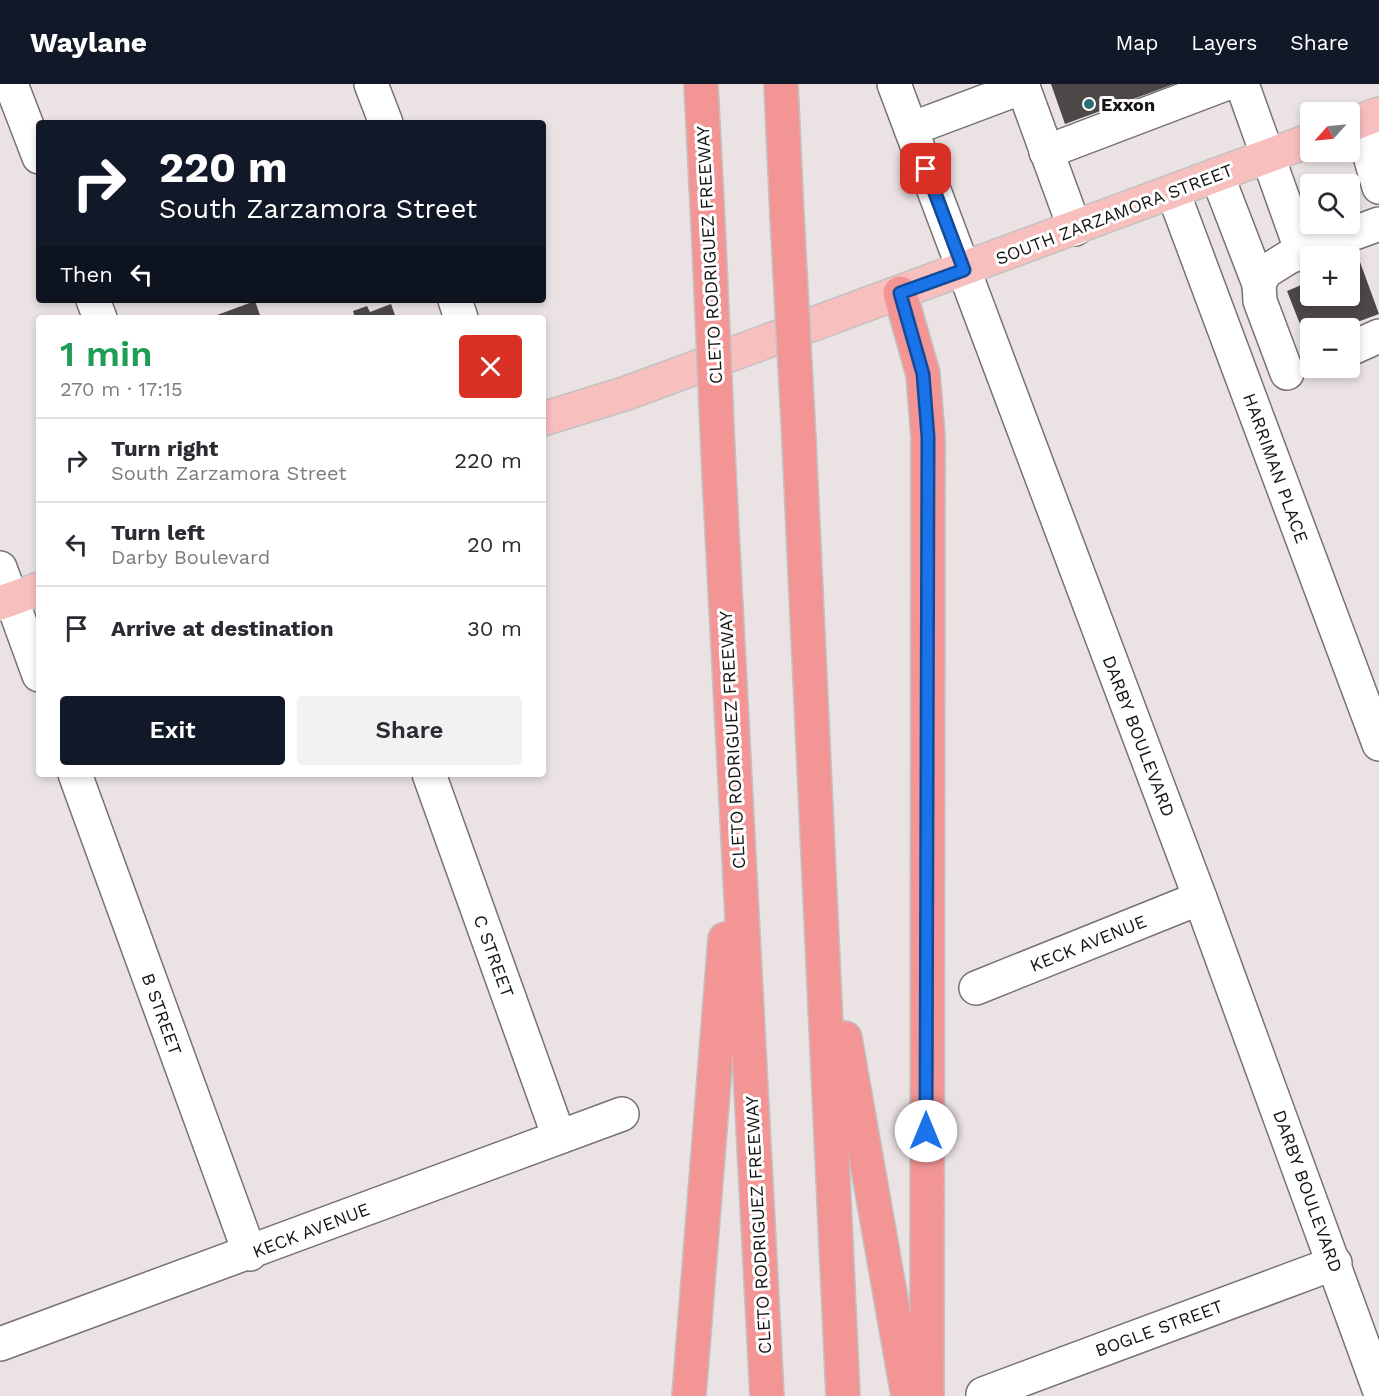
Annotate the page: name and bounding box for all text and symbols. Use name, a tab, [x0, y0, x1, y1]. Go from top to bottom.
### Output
text: Waylane	[30, 26, 147, 59]
text: Map	[1115, 30, 1158, 55]
text: Layers	[1191, 30, 1257, 55]
text: Share	[1290, 30, 1349, 55]
place label: Exxon	[1101, 94, 1155, 115]
marker: Exxon	[1082, 97, 1096, 111]
north arrow	[1300, 102, 1360, 162]
map controls	[1300, 102, 1360, 378]
street label: CLETO RODRIGUEZ FREEWAY	[692, 125, 726, 385]
text: 220 m	[159, 143, 288, 192]
pin	[900, 143, 951, 194]
icon: right	[60, 144, 138, 222]
icon: arrive	[909, 152, 942, 185]
street label: SOUTH ZARZAMORA STREET	[993, 159, 1236, 269]
button: search	[1300, 174, 1360, 234]
text: South Zarzamora Street	[159, 193, 477, 225]
button: +	[1300, 246, 1360, 306]
icon: left	[125, 258, 158, 291]
text: Then	[60, 262, 113, 287]
button: −	[1300, 318, 1360, 378]
text: 1 min	[60, 333, 152, 375]
button: close	[459, 335, 522, 398]
text: 270 m · 17:15	[60, 377, 183, 401]
street label: HARRIMAN PLACE	[1239, 390, 1313, 546]
text: Turn right	[111, 436, 218, 461]
icon: right	[60, 444, 93, 477]
text: 220 m	[454, 448, 522, 473]
text: South Zarzamora Street	[111, 461, 347, 485]
text: Turn left	[111, 520, 205, 545]
icon: left	[60, 528, 93, 561]
text: 20 m	[467, 532, 522, 557]
text: Darby Boulevard	[111, 545, 270, 569]
street label: CLETO RODRIGUEZ FREEWAY	[715, 610, 749, 870]
icon: arrive	[60, 612, 93, 645]
text: Arrive at destination	[111, 616, 334, 641]
text: 30 m	[467, 616, 522, 641]
street label: DARBY BOULEVARD	[1099, 652, 1179, 820]
button: Exit	[60, 696, 285, 765]
button: Share	[297, 696, 522, 765]
street label: KECK AVENUE	[1027, 910, 1149, 976]
street label: C STREET	[469, 912, 519, 1000]
street label: B STREET	[137, 970, 187, 1058]
street label: CLETO RODRIGUEZ FREEWAY	[741, 1095, 775, 1355]
position arrow	[894, 1099, 958, 1163]
street label: DARBY BOULEVARD	[1269, 1107, 1347, 1275]
street label: KECK AVENUE	[249, 1198, 373, 1262]
street label: BOGLE STREET	[1092, 1295, 1226, 1361]

